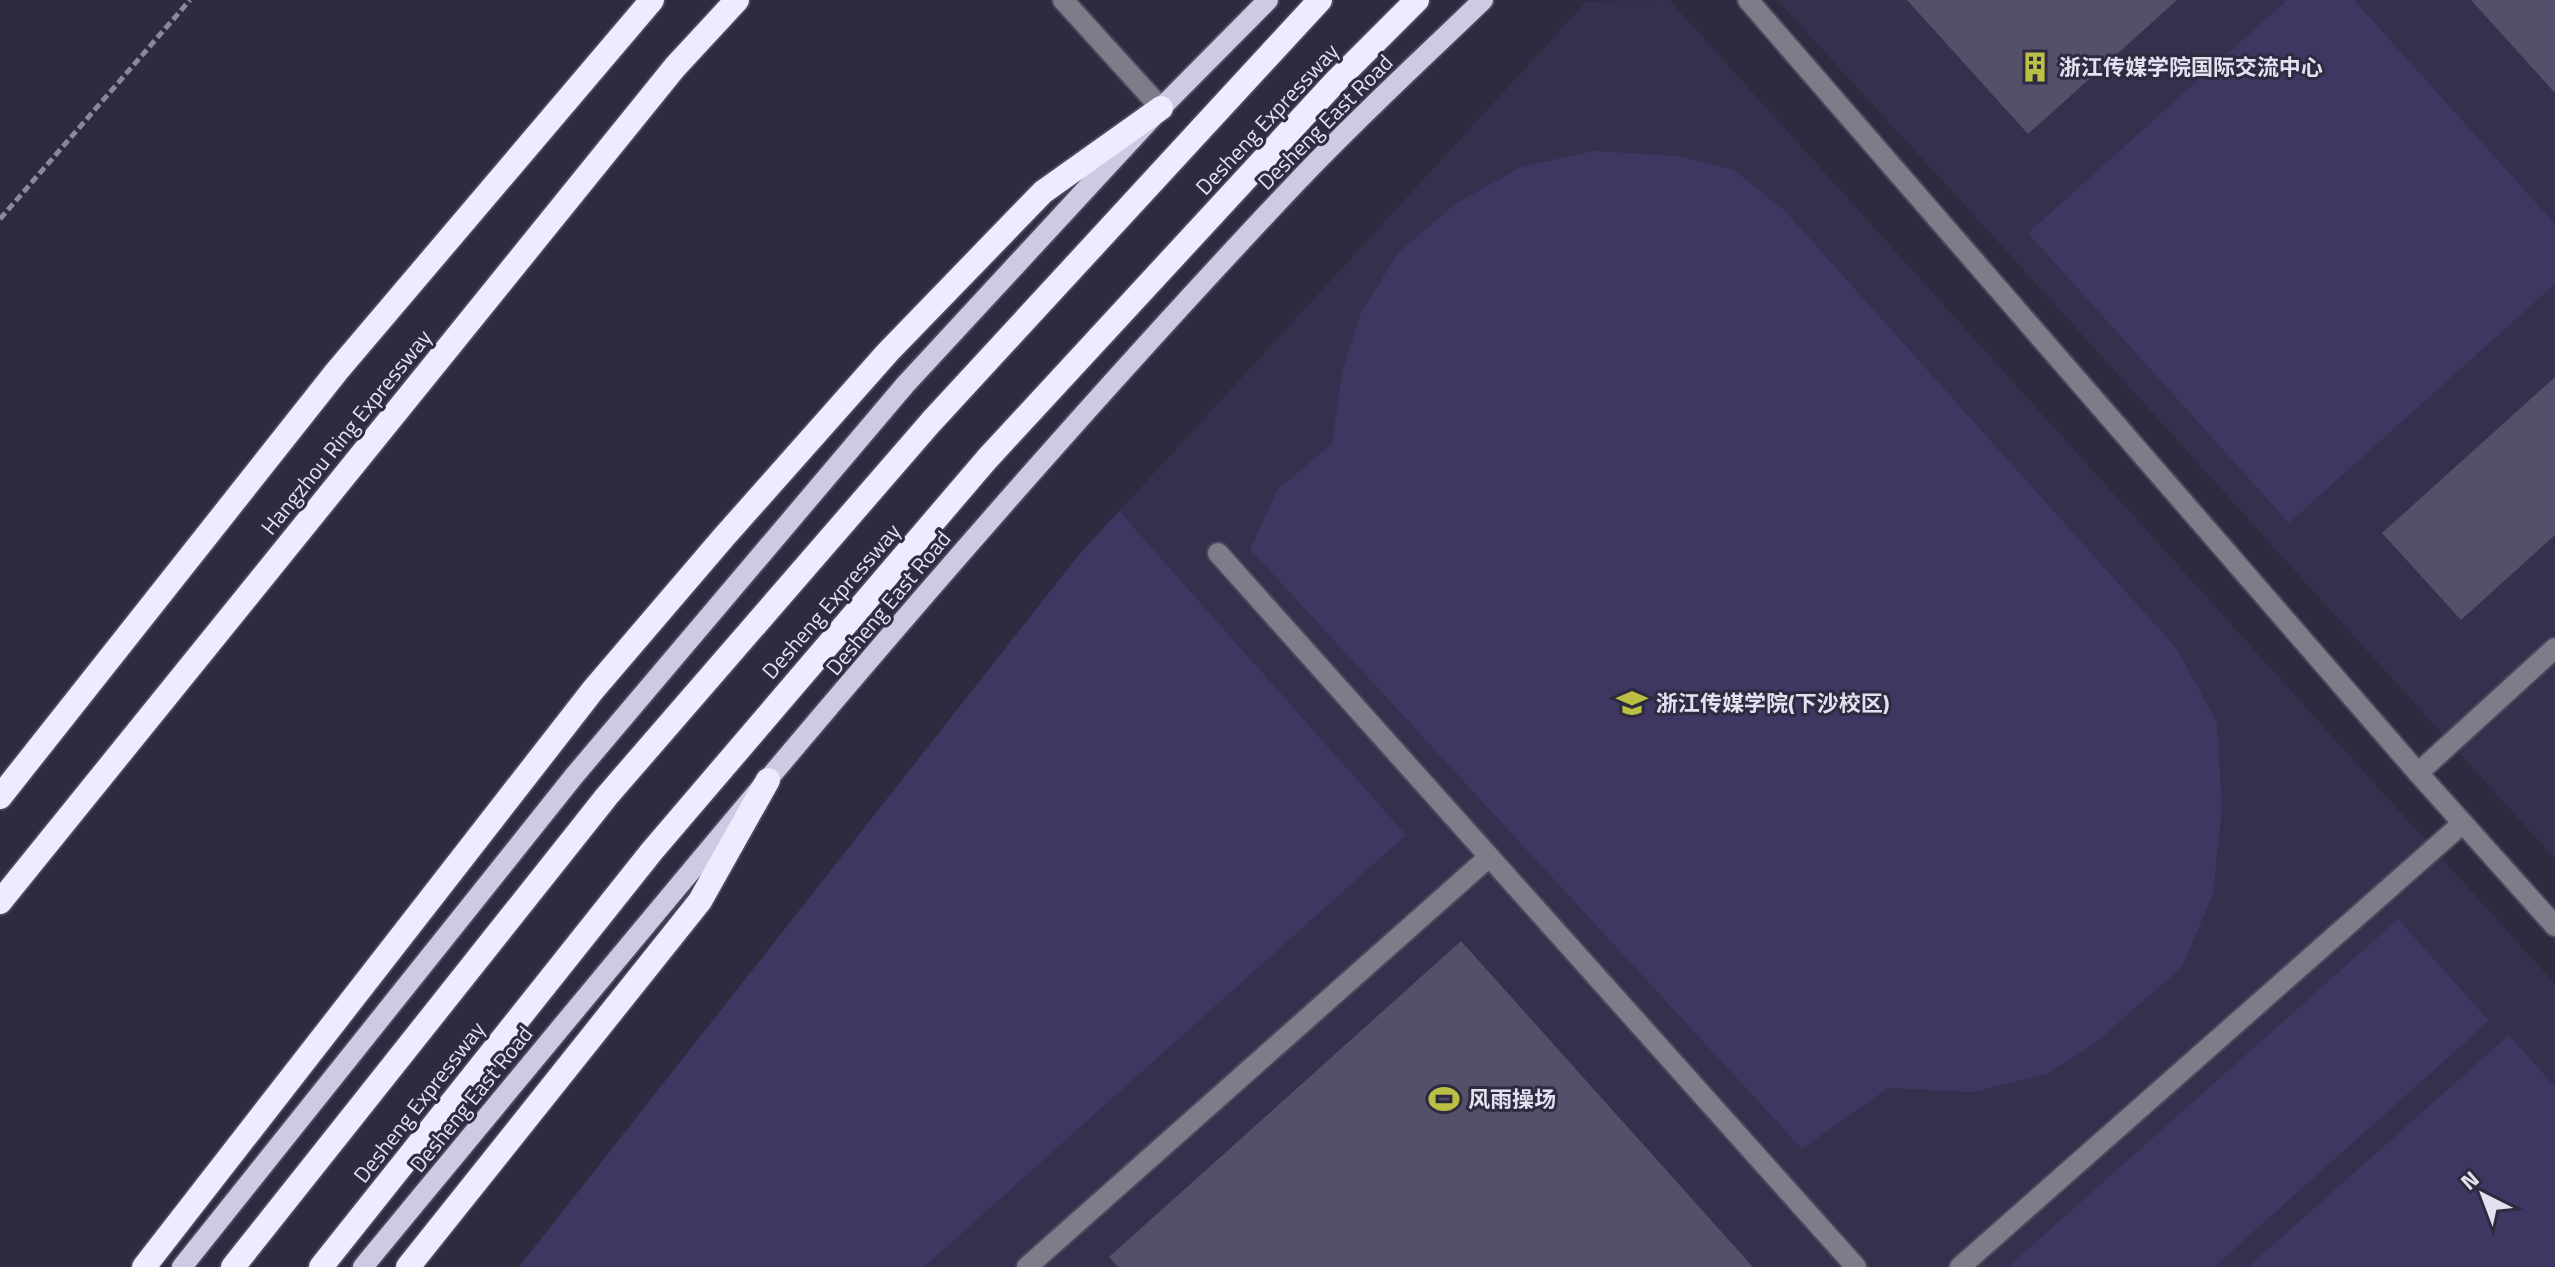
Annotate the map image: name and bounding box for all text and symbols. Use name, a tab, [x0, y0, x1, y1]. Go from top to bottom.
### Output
street label: Desheng Expressway	[1187, 35, 1347, 203]
street label: Desheng East Road	[1249, 46, 1401, 198]
building icon: 浙江传媒学院国际交流中心	[2018, 50, 2052, 84]
place label: 浙江传媒学院国际交流中心	[2059, 50, 2323, 84]
street label: Hangzhou Ring Expressway	[252, 322, 440, 542]
street label: Desheng Expressway	[753, 515, 909, 687]
street label: Desheng East Road	[817, 523, 959, 683]
school or university icon: 浙江传媒学院(下沙校区)	[1615, 686, 1649, 720]
place label: 浙江传媒学院(下沙校区)	[1656, 686, 1890, 720]
street label: Desheng Expressway	[345, 1014, 493, 1190]
street label: Desheng East Road	[401, 1018, 541, 1180]
sports icon: 风雨操场	[1427, 1082, 1461, 1116]
place label: 风雨操场	[1468, 1082, 1556, 1116]
north arrow	[2443, 1155, 2523, 1235]
text: N	[2453, 1162, 2487, 1198]

